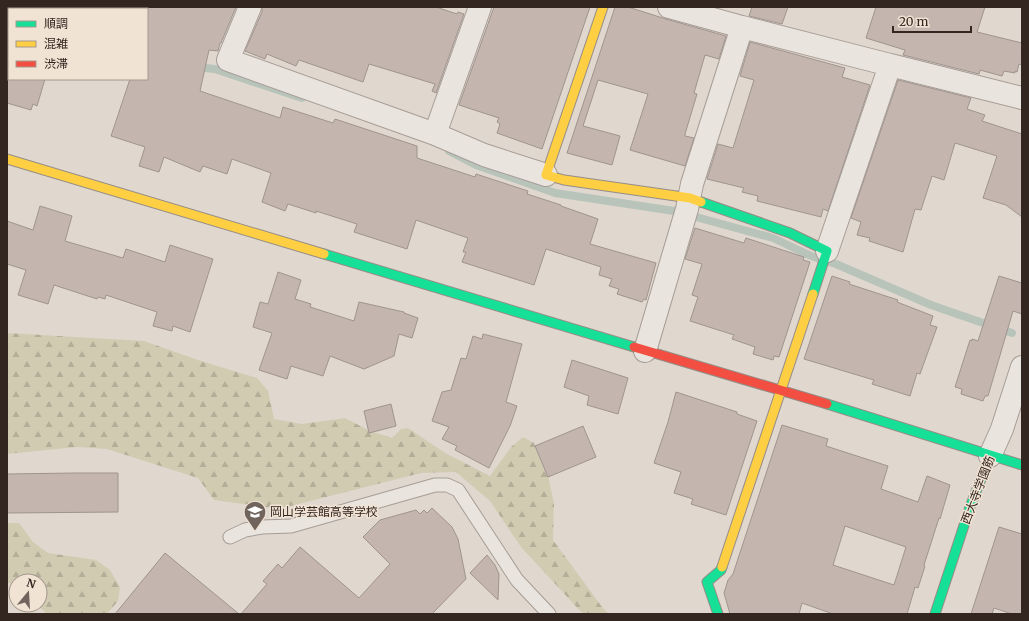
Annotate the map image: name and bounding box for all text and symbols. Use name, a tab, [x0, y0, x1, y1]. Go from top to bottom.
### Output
legend	[8, 8, 148, 80]
scale bar	[893, 8, 971, 34]
text: 20 m	[899, 14, 928, 29]
text: 順調	[44, 16, 68, 31]
text: 混雑	[44, 36, 68, 51]
text: 渋滞	[44, 56, 68, 71]
street label: 西大寺学園筋	[958, 454, 997, 526]
school or university icon: 岡山学芸館高等学校	[242, 499, 268, 532]
place label: 岡山学芸館高等学校	[270, 504, 378, 519]
north arrow	[8, 573, 48, 613]
text: N	[25, 575, 38, 592]

